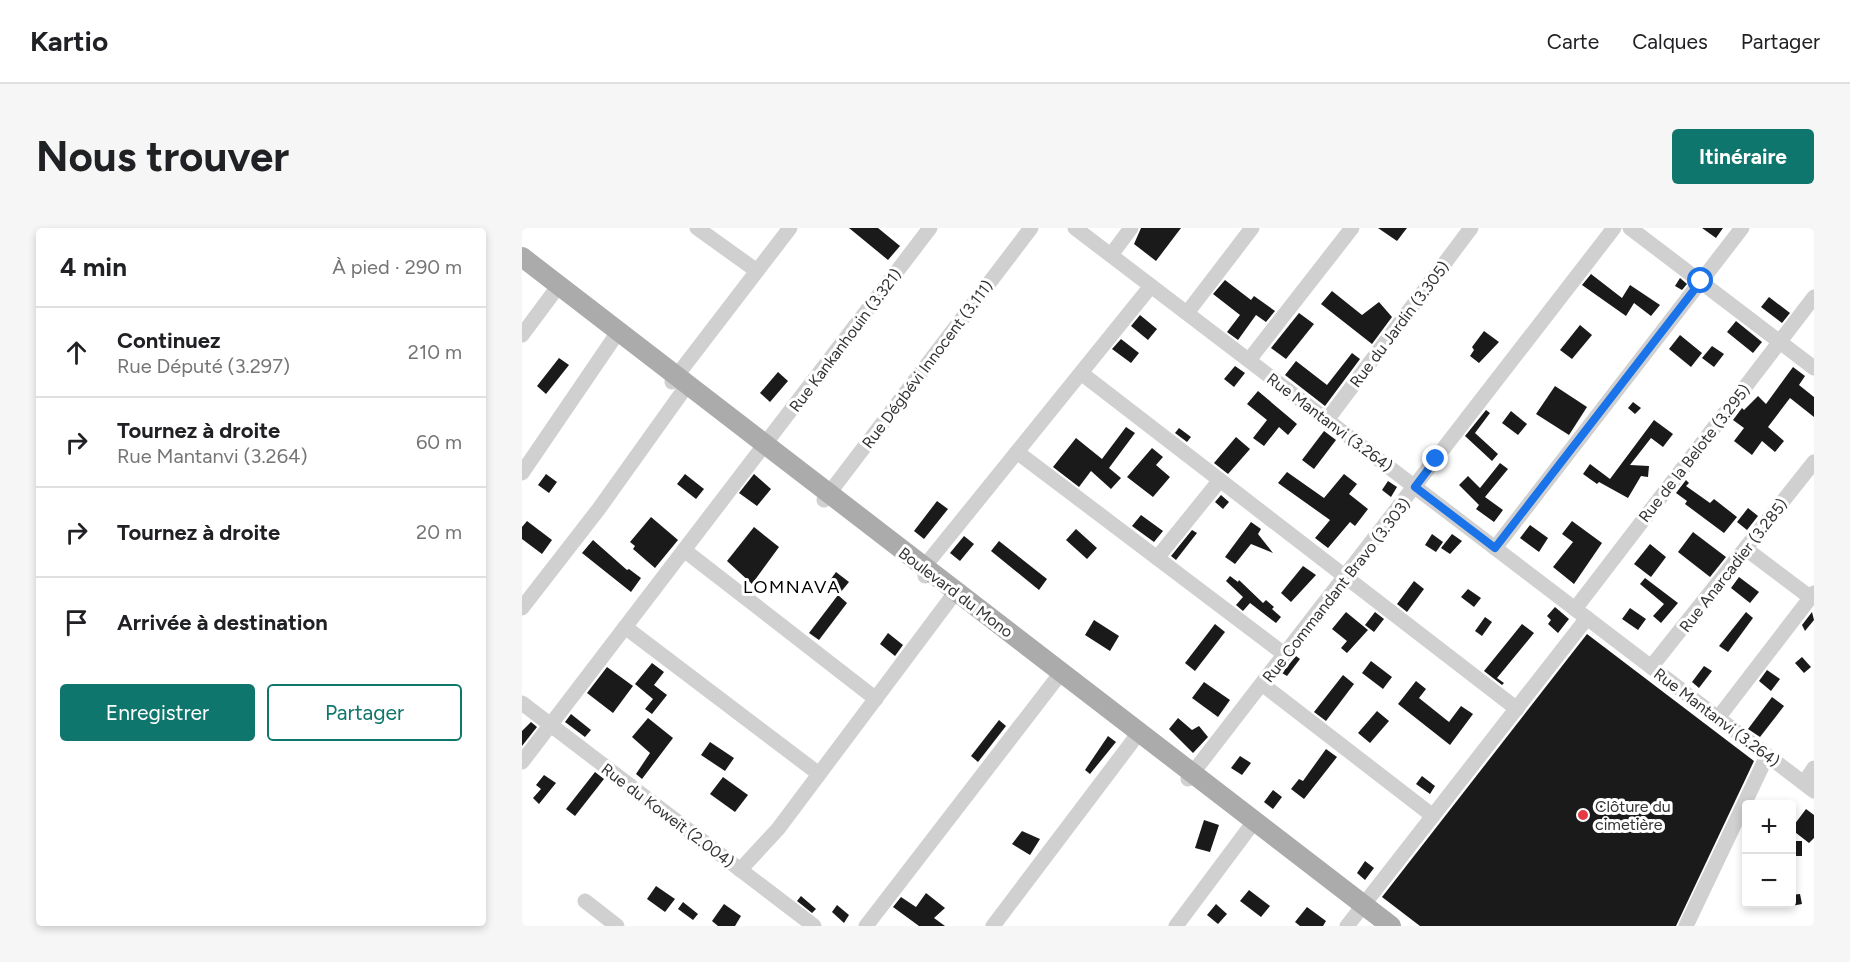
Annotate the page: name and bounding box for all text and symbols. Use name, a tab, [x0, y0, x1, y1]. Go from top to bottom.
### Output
text: Kartio	[30, 24, 108, 58]
text: Carte	[1547, 29, 1599, 54]
text: Calques	[1632, 29, 1708, 54]
text: Partager	[1741, 29, 1820, 54]
button: Itinéraire	[1672, 129, 1814, 184]
text: Nous trouver	[36, 131, 289, 182]
text: 4 min	[60, 251, 127, 283]
text: À pied · 290 m	[332, 255, 462, 279]
street label: Rue du Jardin (3.305)	[1346, 257, 1453, 391]
street label: Rue Kankanhouin (3.321)	[785, 265, 905, 416]
route start	[1687, 267, 1713, 293]
street label: Rue Dégbévi Innocent (3.111)	[858, 276, 997, 452]
text: Continuez	[117, 327, 221, 354]
icon: ahead	[60, 336, 93, 369]
text: 210 m	[408, 340, 462, 364]
text: Rue Député (3.297)	[117, 354, 290, 378]
street label: Rue Mantanvi (3.264)	[1263, 369, 1396, 476]
street label: Rue de la Belote (3.295)	[1635, 381, 1754, 526]
text: Tournez à droite	[117, 417, 280, 444]
icon: right	[60, 426, 93, 459]
text: 60 m	[416, 430, 462, 454]
text: Rue Mantanvi (3.264)	[117, 444, 308, 468]
route end	[1422, 445, 1448, 471]
street label: Rue Commandant Bravo (3.303)	[1258, 494, 1414, 686]
street label: Rue Anarcadier (3.285)	[1675, 495, 1791, 636]
icon: right	[60, 516, 93, 549]
text: Tournez à droite	[117, 519, 280, 546]
text: 20 m	[416, 520, 462, 544]
street label: Boulevard du Mono	[895, 543, 1017, 642]
district label: LOMNAVA	[743, 576, 841, 598]
icon: arrive	[60, 606, 93, 639]
text: Arrivée à destination	[117, 609, 328, 636]
street label: Rue Mantanvi (3.264)	[1650, 664, 1783, 771]
button: Enregistrer	[60, 684, 255, 741]
button: Partager	[267, 684, 462, 741]
street label: Rue du Koweït (2.004)	[598, 759, 738, 872]
place label: Clôture du cimetière	[1595, 797, 1671, 834]
map controls	[1742, 800, 1796, 908]
button: +	[1742, 800, 1796, 854]
marker: Clôture du cimetière	[1576, 808, 1590, 822]
button: −	[1742, 854, 1796, 908]

